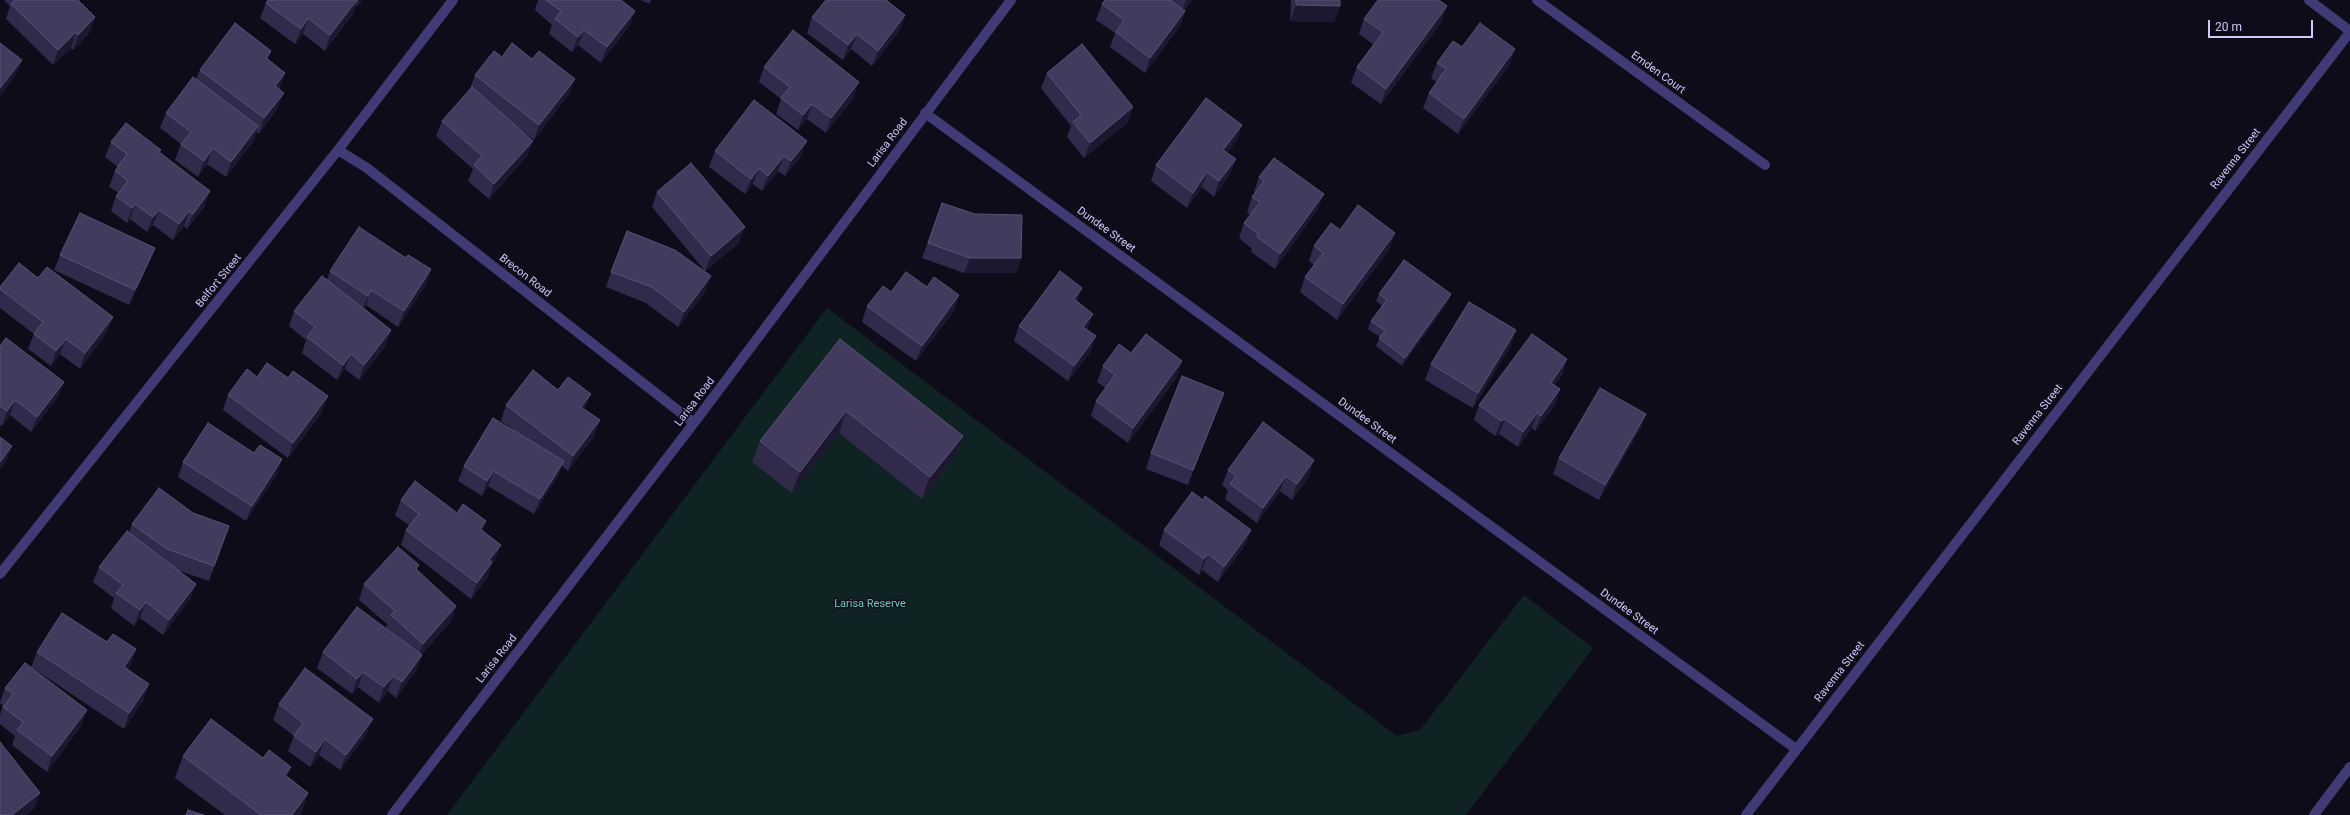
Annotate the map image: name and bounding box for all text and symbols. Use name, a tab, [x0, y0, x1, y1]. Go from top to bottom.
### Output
scale bar	[2210, 12, 2315, 38]
text: 20 m	[2215, 20, 2242, 34]
street label: Emden Court	[1628, 49, 1688, 97]
street label: Larisa Road	[865, 116, 911, 170]
street label: Ravenna Street	[2208, 126, 2264, 192]
street label: Dundee Street	[1074, 204, 1138, 256]
street label: Belfort Street	[193, 252, 245, 310]
street label: Brecon Road	[496, 252, 554, 300]
street label: Larisa Road	[672, 375, 718, 429]
street label: Ravenna Street	[2010, 382, 2066, 448]
street label: Dundee Street	[1335, 395, 1399, 447]
street label: Dundee Street	[1597, 586, 1661, 638]
park label: Larisa Reserve	[834, 597, 906, 611]
street label: Larisa Road	[474, 632, 520, 686]
street label: Ravenna Street	[1812, 639, 1868, 705]

